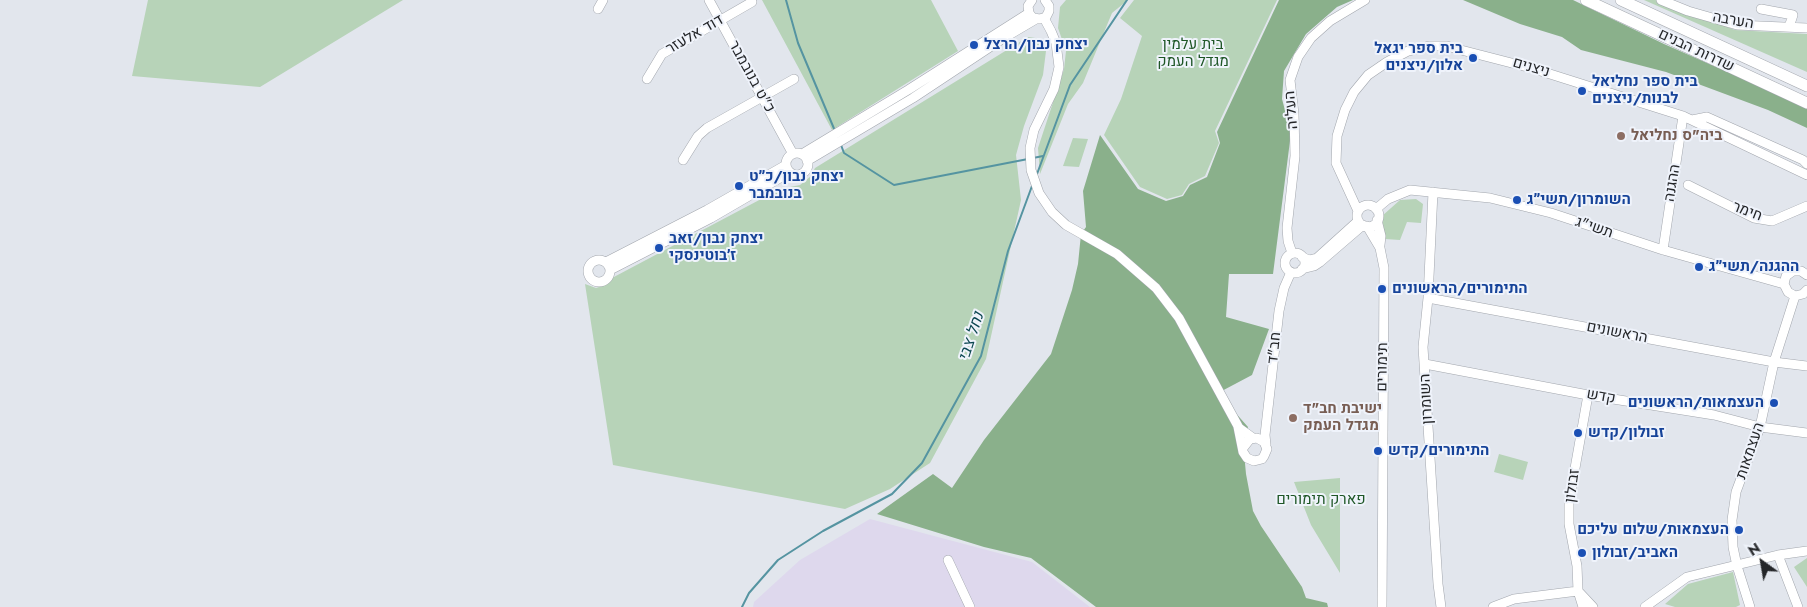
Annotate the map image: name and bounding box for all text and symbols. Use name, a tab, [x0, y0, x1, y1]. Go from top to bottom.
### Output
street label: הערבה	[1711, 9, 1755, 33]
street label: דוד אלעזר	[663, 11, 727, 59]
street label: שדרות הבנים	[1655, 26, 1737, 76]
place label: יצחק נבון/הרצל	[984, 36, 1088, 54]
park label: בית עלמין מגדל העמק	[1157, 36, 1229, 71]
street label: כ"ט בנובמבר	[724, 38, 778, 116]
marker: יצחק נבון/הרצל	[968, 39, 980, 51]
place label: בית ספר יגאל אלון/ניצנים	[1374, 40, 1463, 75]
marker: בית ספר יגאל אלון/ניצנים	[1467, 52, 1479, 64]
street label: ניצנים	[1510, 54, 1552, 82]
place label: בית ספר נחליאל לבנות/ניצנים	[1592, 73, 1698, 108]
marker: בית ספר נחליאל לבנות/ניצנים	[1576, 85, 1588, 97]
street label: העליה	[1281, 90, 1303, 130]
place label: ביה"ס נחליאל	[1631, 127, 1722, 145]
marker: ביה"ס נחליאל	[1615, 130, 1627, 142]
street label: ההגנה	[1661, 163, 1685, 203]
place label: יצחק נבון/כ״ט בנובמבר	[749, 168, 844, 203]
marker: יצחק נבון/כ״ט בנובמבר	[733, 180, 745, 192]
place label: השומרון/תשי״ג	[1527, 191, 1631, 209]
marker: השומרון/תשי״ג	[1511, 194, 1523, 206]
street label: חימר	[1730, 198, 1764, 226]
street label: תשי"ג	[1573, 213, 1615, 243]
place label: יצחק נבון/זאב ז׳בוטינסקי	[669, 230, 763, 265]
marker: יצחק נבון/זאב ז׳בוטינסקי	[653, 242, 665, 254]
place label: ההגנה/תשי״ג	[1709, 258, 1799, 276]
marker: ההגנה/תשי״ג	[1693, 261, 1705, 273]
place label: התימורים/הראשונים	[1392, 280, 1528, 298]
marker: התימורים/הראשונים	[1376, 283, 1388, 295]
water label: נחל צבי	[955, 310, 989, 364]
street label: הראשונים	[1585, 318, 1649, 348]
street label: חב"ד	[1264, 331, 1286, 365]
street label: תימורים	[1374, 342, 1392, 392]
street label: השומרון	[1417, 373, 1437, 425]
street label: קדש	[1585, 386, 1617, 408]
place label: העצמאות/הראשונים	[1628, 394, 1764, 412]
marker: העצמאות/הראשונים	[1768, 397, 1780, 409]
place label: ישיבת חב"ד מגדל העמק	[1303, 400, 1382, 435]
marker: ישיבת חב"ד מגדל העמק	[1287, 412, 1299, 424]
street label: העצמאות	[1733, 420, 1769, 482]
place label: זבולון/קדש	[1588, 424, 1665, 442]
marker: זבולון/קדש	[1572, 427, 1584, 439]
place label: התימורים/קדש	[1388, 442, 1489, 460]
marker: התימורים/קדש	[1372, 445, 1384, 457]
street label: זבולון	[1562, 468, 1584, 504]
park label: פארק תימורים	[1276, 491, 1366, 509]
place label: העצמאות/שלום עליכם	[1577, 521, 1729, 539]
marker: העצמאות/שלום עליכם	[1733, 524, 1745, 536]
north arrow	[1737, 537, 1787, 587]
text: N	[1744, 538, 1764, 561]
place label: האביב/זבולון	[1592, 544, 1678, 562]
marker: האביב/זבולון	[1576, 547, 1588, 559]

